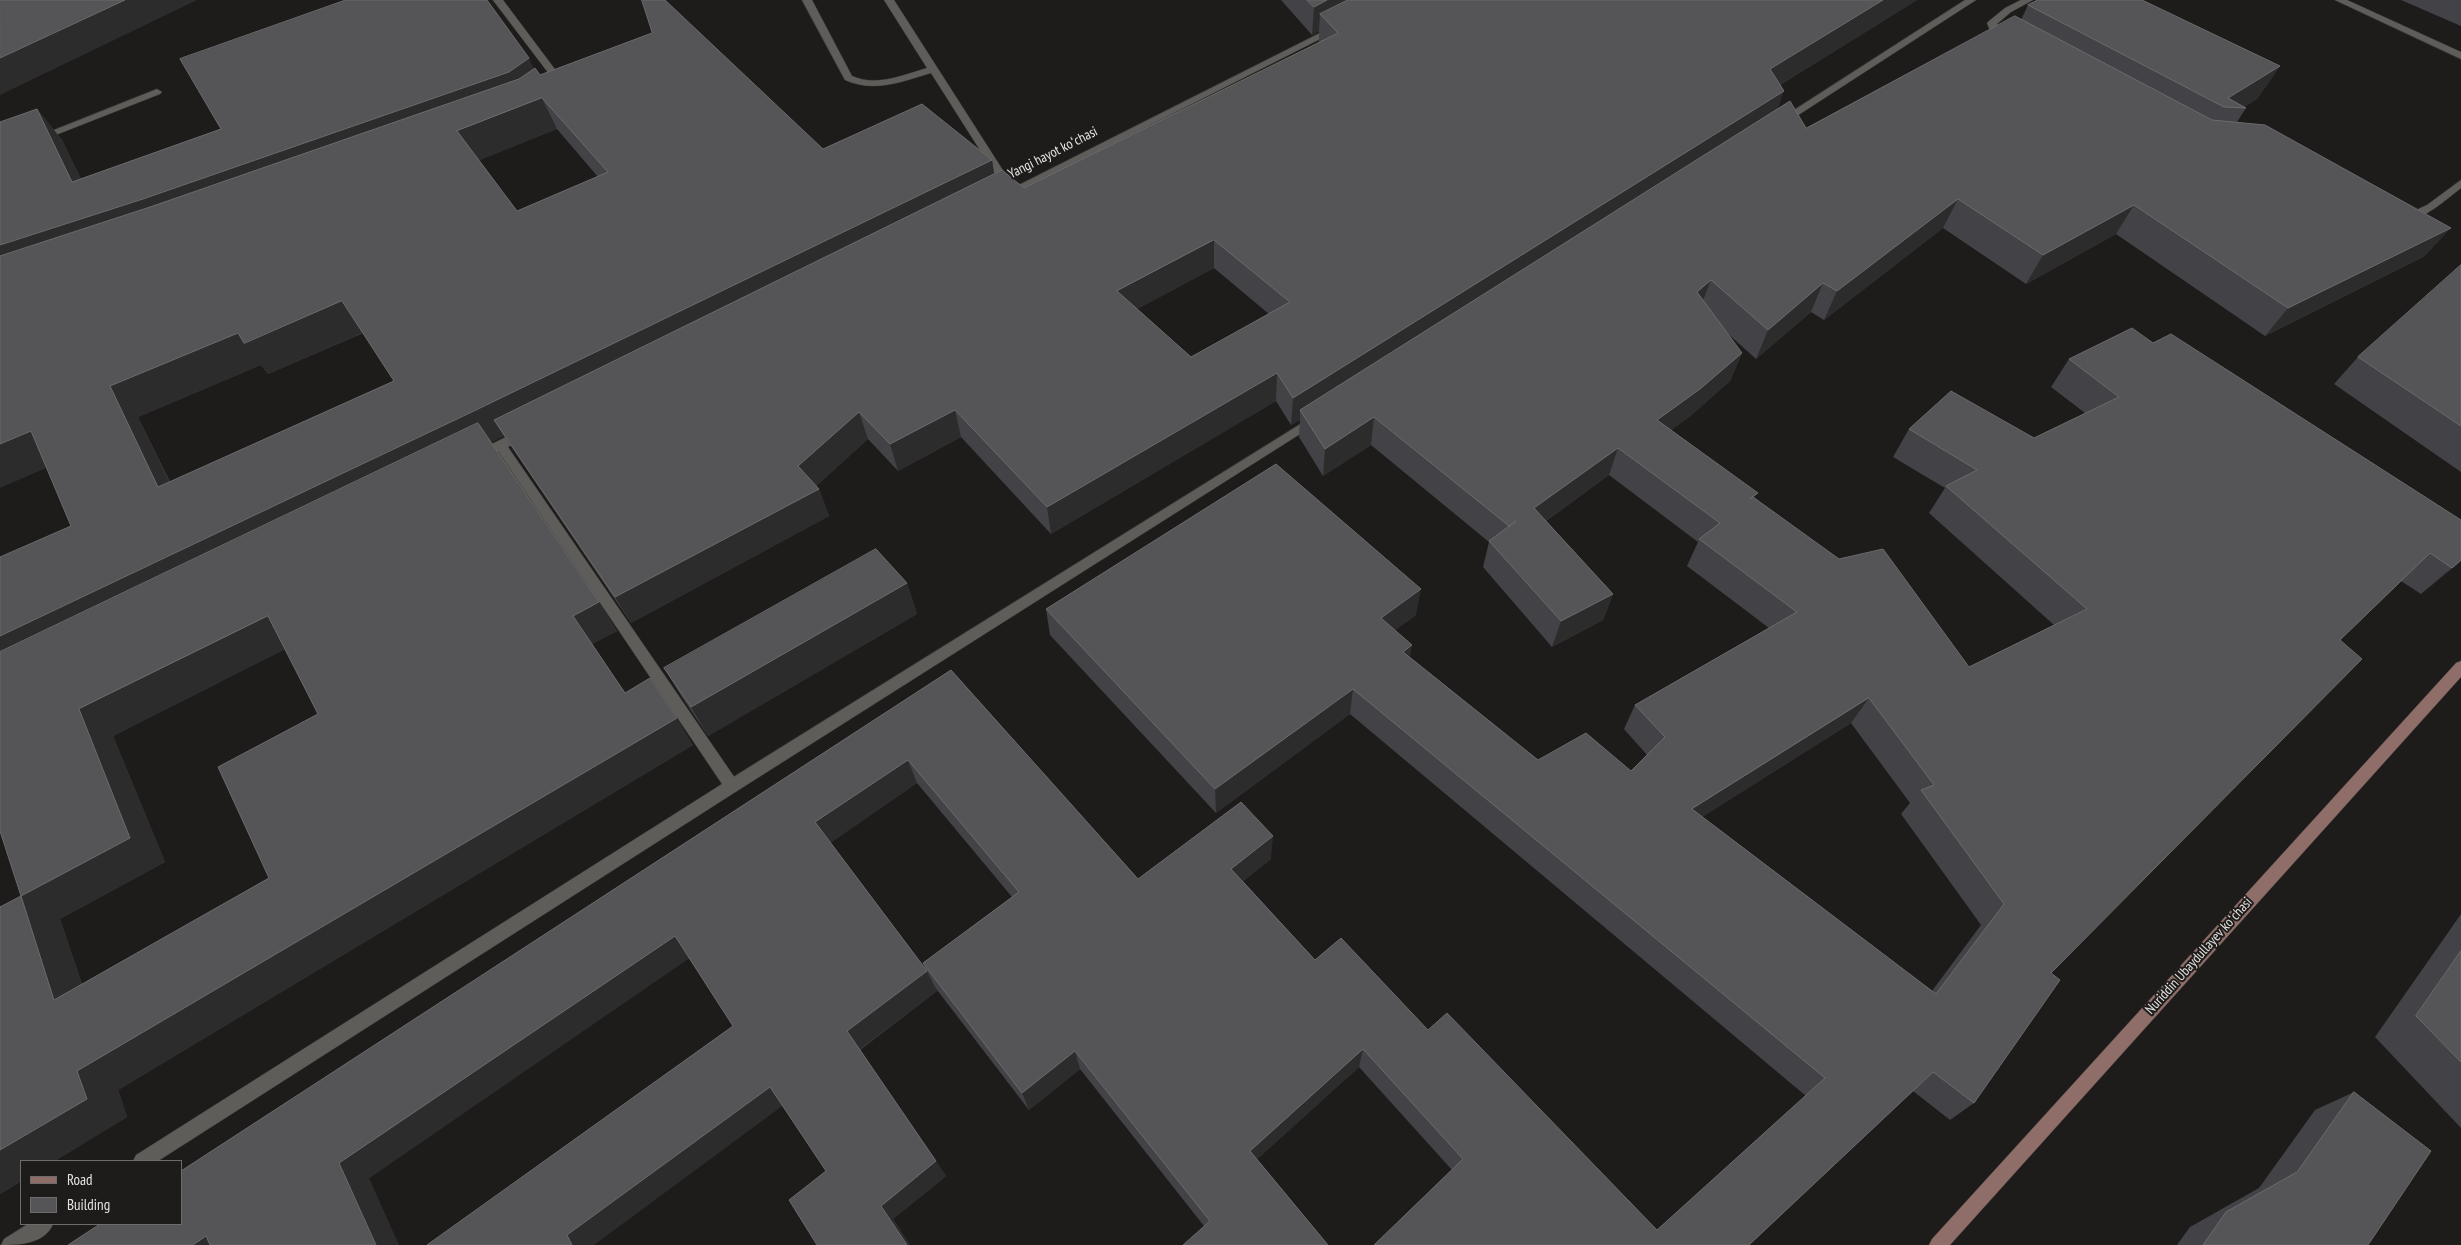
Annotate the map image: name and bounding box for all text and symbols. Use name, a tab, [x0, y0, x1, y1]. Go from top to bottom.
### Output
street label: Yangi hayot koʻchasi	[1005, 123, 1101, 183]
street label: Nuriddin Ubaydullayev koʻchasi	[2142, 894, 2256, 1018]
legend	[20, 1160, 182, 1225]
text: Road	[67, 1170, 93, 1189]
text: Building	[67, 1195, 110, 1214]

